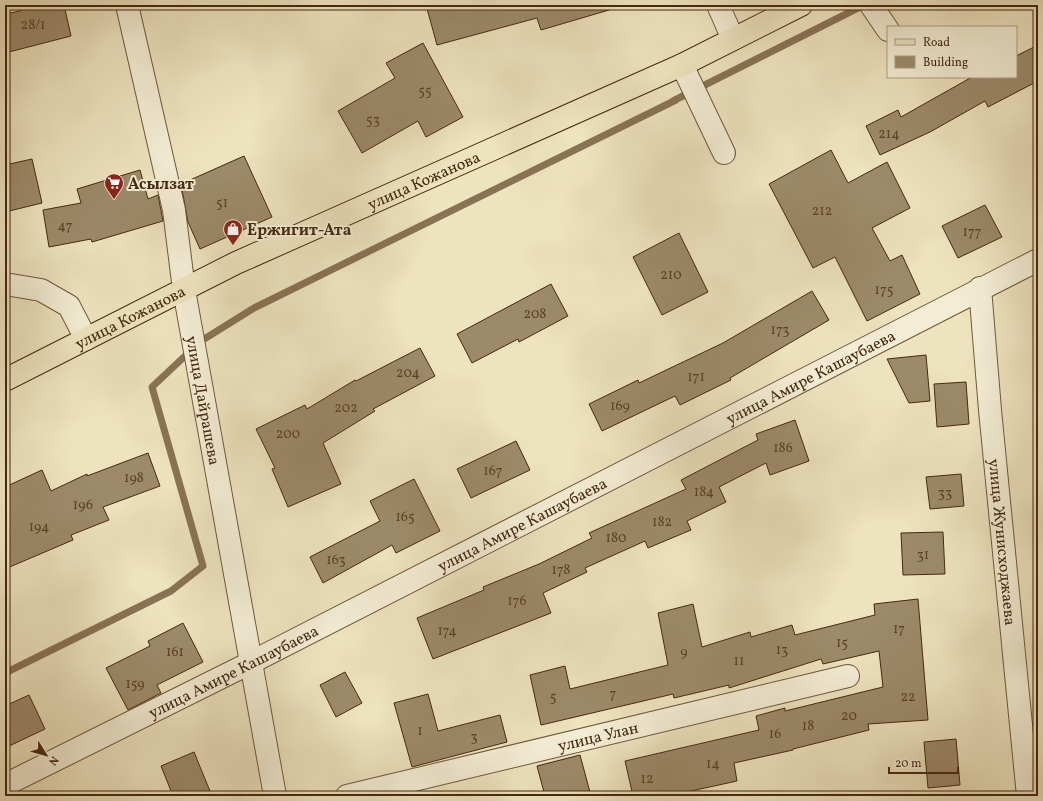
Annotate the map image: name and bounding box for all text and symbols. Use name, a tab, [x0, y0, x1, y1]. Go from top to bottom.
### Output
house number: 28/1	[21, 16, 45, 35]
legend	[887, 26, 1017, 78]
text: Road	[923, 35, 950, 51]
text: Building	[923, 55, 968, 71]
house number: 55	[418, 82, 432, 101]
house number: 53	[366, 111, 380, 130]
house number: 214	[878, 125, 900, 144]
street label: улица Кожанова	[364, 147, 484, 216]
supermarket icon: Асылзат	[103, 172, 125, 200]
place label: Асылзат	[128, 174, 194, 196]
house number: 51	[216, 194, 228, 213]
house number: 212	[812, 202, 832, 221]
house number: 47	[57, 217, 73, 236]
shop icon: Ержигит-Ата	[222, 218, 244, 246]
place label: Ержигит-Ата	[247, 220, 352, 242]
house number: 177	[962, 223, 982, 242]
house number: 210	[660, 266, 682, 285]
street label: улица Кожанова	[72, 281, 190, 356]
house number: 175	[875, 281, 893, 300]
house number: 208	[524, 305, 546, 324]
house number: 173	[771, 321, 789, 340]
street label: улица Амире Кашаубаева	[723, 326, 900, 431]
street label: улица Дайрашева	[179, 334, 224, 467]
house number: 204	[396, 364, 420, 383]
house number: 171	[687, 368, 705, 387]
house number: 169	[610, 397, 630, 416]
house number: 202	[334, 399, 358, 418]
house number: 200	[276, 425, 300, 444]
house number: 186	[773, 439, 793, 458]
street label: улица Жунисходжаева	[982, 458, 1020, 627]
house number: 167	[483, 462, 503, 481]
house number: 198	[124, 469, 144, 488]
street label: улица Амире Кашаубаева	[434, 473, 611, 578]
house number: 184	[694, 483, 714, 502]
house number: 33	[938, 484, 952, 503]
house number: 196	[73, 496, 93, 515]
house number: 165	[395, 508, 415, 527]
house number: 182	[652, 513, 672, 532]
house number: 194	[29, 518, 49, 537]
house number: 180	[606, 529, 626, 548]
house number: 31	[917, 546, 929, 565]
house number: 163	[326, 551, 346, 570]
house number: 178	[552, 561, 570, 580]
house number: 176	[507, 592, 527, 611]
house number: 17	[893, 620, 905, 639]
street label: улица Амире Кашаубаева	[145, 621, 323, 725]
house number: 174	[437, 622, 457, 641]
house number: 15	[836, 634, 848, 653]
house number: 13	[776, 641, 788, 660]
house number: 161	[166, 643, 184, 662]
house number: 9	[680, 643, 688, 662]
house number: 11	[734, 652, 744, 671]
house number: 159	[125, 675, 145, 694]
house number: 7	[610, 685, 617, 704]
house number: 5	[550, 688, 556, 707]
house number: 22	[900, 688, 916, 707]
house number: 20	[841, 707, 857, 726]
street label: улица Улан	[556, 717, 641, 758]
house number: 18	[802, 717, 814, 736]
house number: 1	[417, 722, 423, 741]
house number: 16	[769, 725, 781, 744]
house number: 3	[470, 728, 478, 747]
north arrow	[26, 735, 66, 775]
scale bar	[889, 749, 958, 775]
text: N	[44, 752, 61, 768]
house number: 14	[706, 755, 720, 774]
text: 20 m	[895, 756, 922, 772]
house number: 12	[641, 770, 653, 789]

